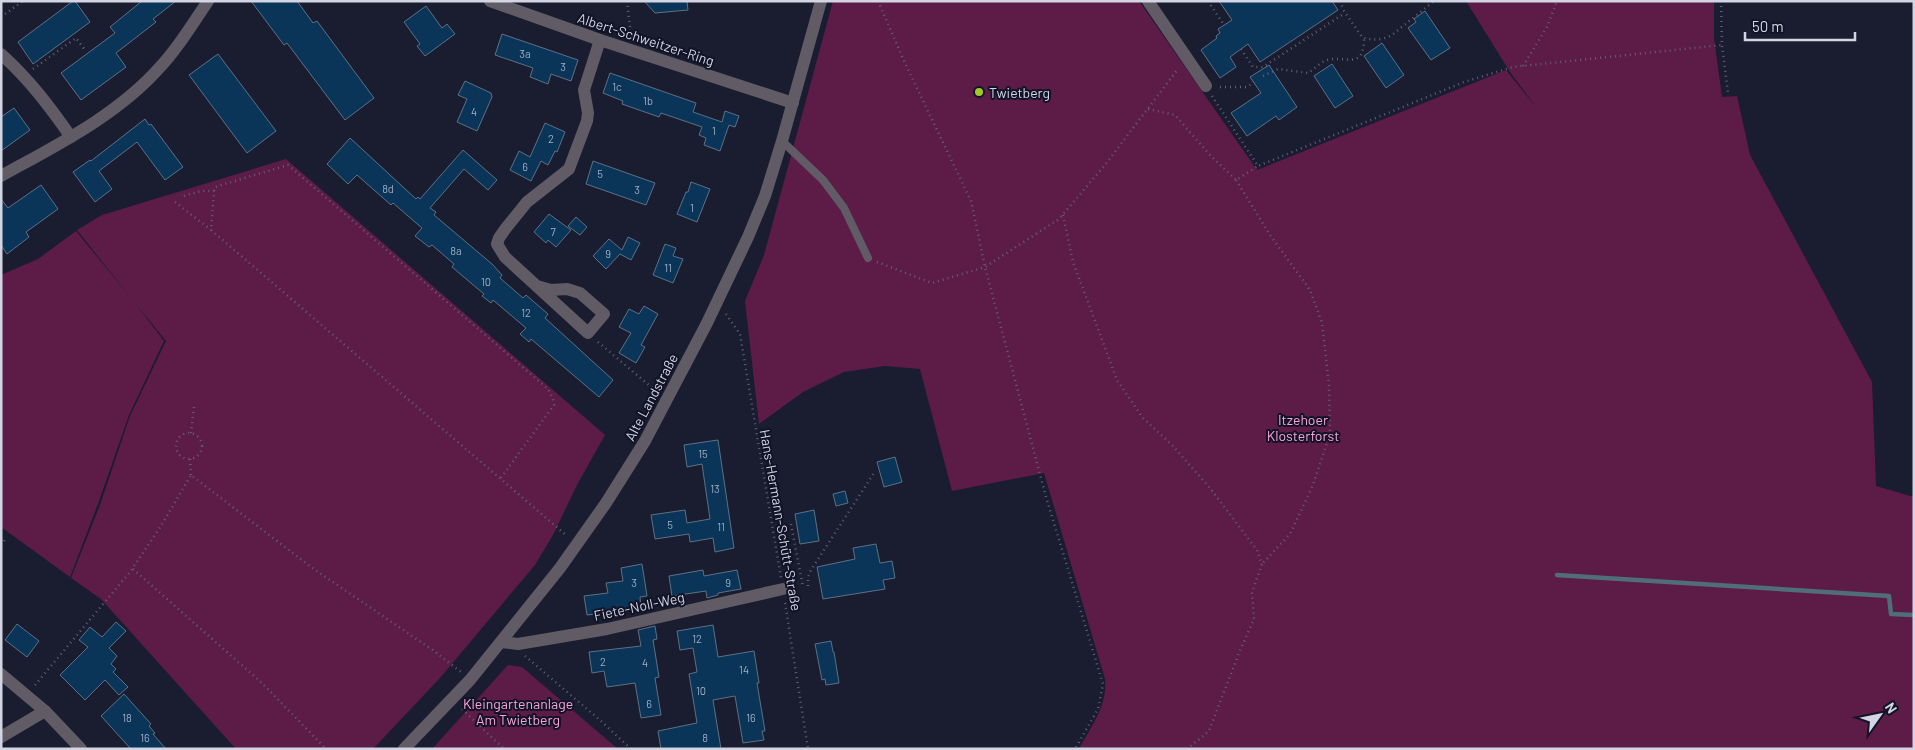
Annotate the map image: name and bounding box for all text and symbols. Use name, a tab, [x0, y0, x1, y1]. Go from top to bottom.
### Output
street label: Albert-Schweitzer-Ring	[576, 9, 716, 69]
scale bar	[1745, 10, 1855, 42]
text: 50 m	[1752, 17, 1784, 35]
house number: 3a	[519, 47, 531, 60]
house number: 3	[560, 60, 566, 73]
house number: 1c	[612, 80, 622, 93]
place label: Twietberg	[989, 84, 1050, 101]
marker: Twietberg	[973, 86, 985, 98]
house number: 1b	[643, 94, 653, 107]
house number: 4	[471, 105, 477, 118]
house number: 1	[712, 124, 716, 137]
house number: 2	[548, 132, 554, 145]
house number: 6	[522, 160, 528, 173]
house number: 5	[597, 167, 603, 180]
house number: 8d	[382, 182, 394, 195]
house number: 3	[634, 183, 640, 196]
house number: 1	[690, 201, 694, 214]
house number: 7	[550, 225, 556, 238]
house number: 8a	[450, 244, 462, 257]
house number: 9	[605, 247, 611, 260]
house number: 11	[664, 261, 672, 274]
house number: 10	[481, 275, 491, 288]
house number: 12	[521, 306, 531, 319]
street label: Alte Landstraße	[621, 350, 681, 444]
park label: Itzehoer Klosterforst	[1267, 411, 1339, 444]
street label: Hans-Hermann-Schütt-Straße	[757, 428, 805, 612]
house number: 15	[698, 447, 708, 460]
house number: 13	[710, 482, 720, 495]
house number: 5	[667, 518, 673, 531]
house number: 11	[717, 520, 725, 533]
house number: 3	[631, 576, 637, 589]
house number: 9	[725, 576, 731, 589]
street label: Fiete-Noll-Weg	[592, 588, 686, 624]
house number: 12	[692, 632, 702, 645]
house number: 2	[600, 655, 606, 668]
house number: 4	[642, 656, 648, 669]
house number: 14	[739, 663, 749, 676]
house number: 10	[696, 684, 706, 697]
north arrow	[1855, 690, 1905, 740]
park label: Kleingartenanlage Am Twietberg	[463, 695, 573, 728]
house number: 6	[646, 697, 652, 710]
text: N	[1882, 699, 1901, 716]
house number: 18	[122, 711, 132, 724]
house number: 16	[746, 711, 756, 724]
house number: 16	[140, 731, 150, 744]
house number: 8	[702, 731, 708, 744]

